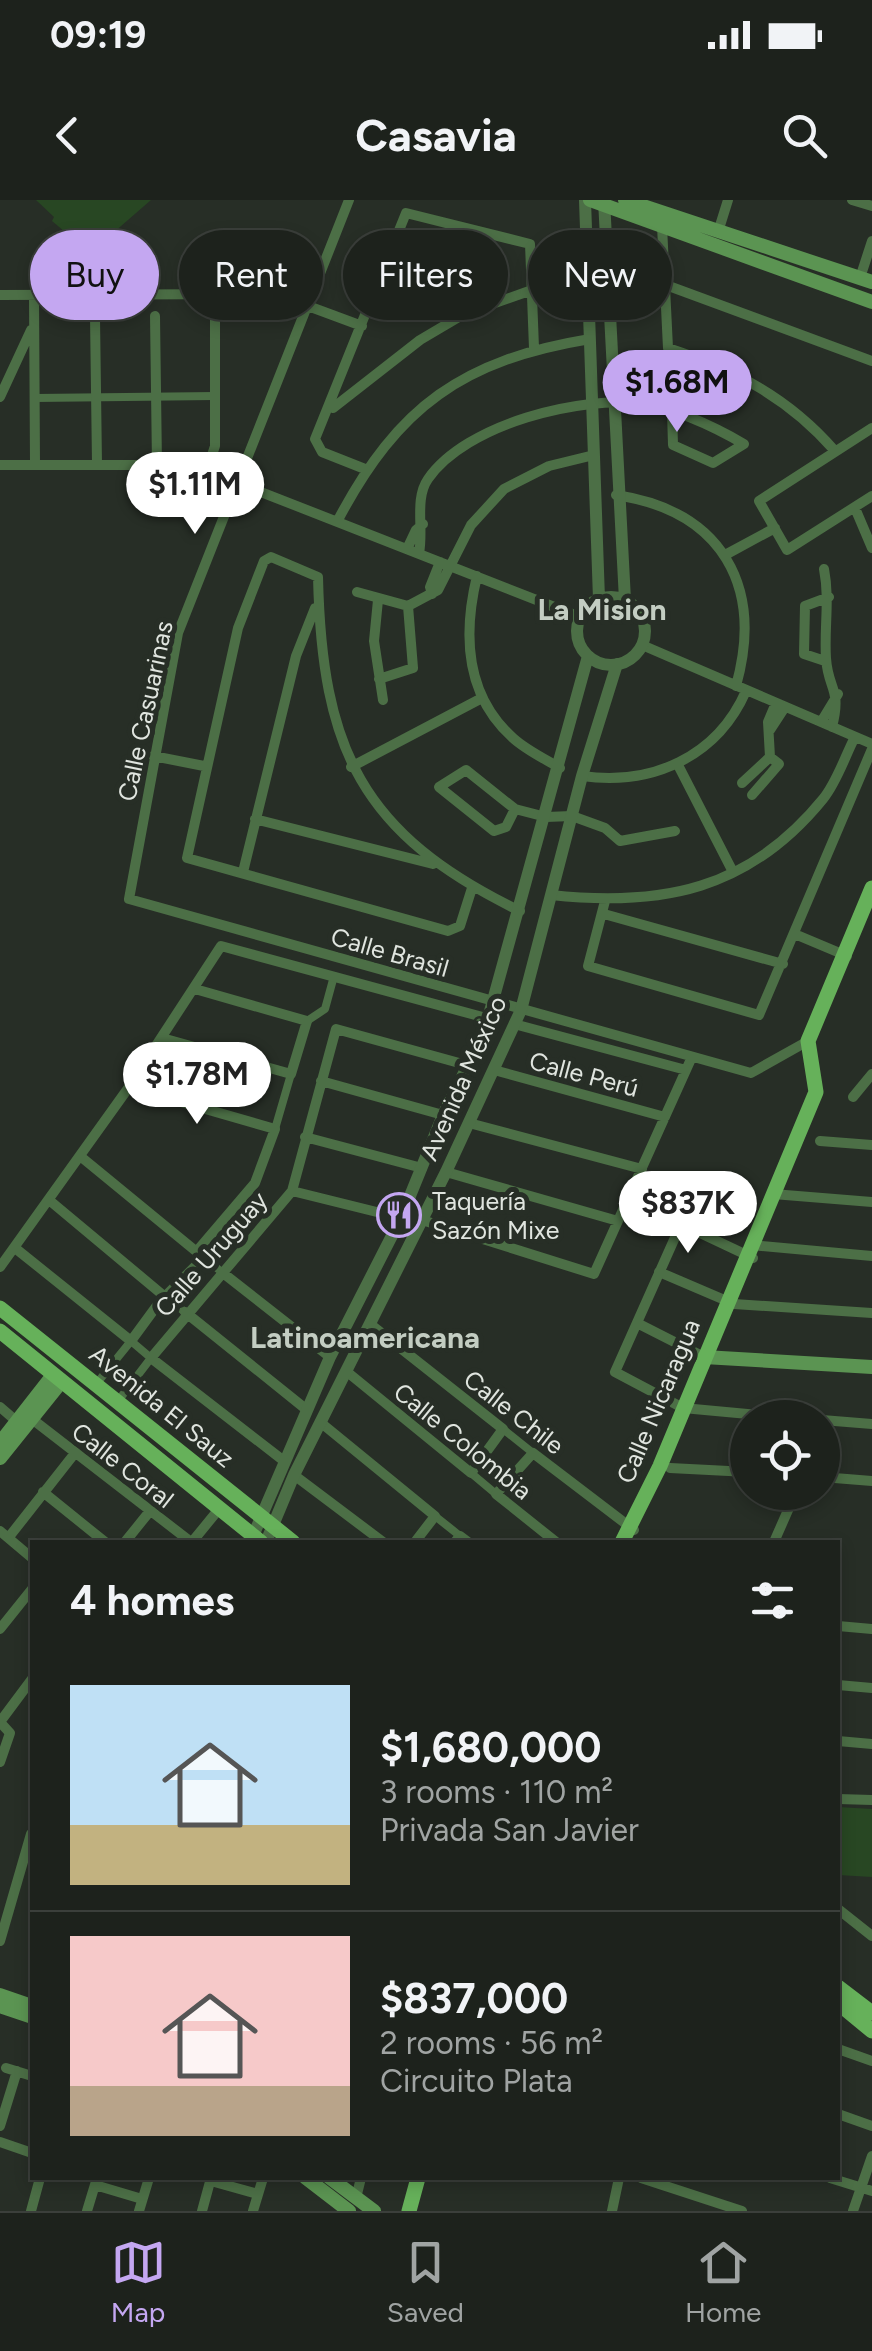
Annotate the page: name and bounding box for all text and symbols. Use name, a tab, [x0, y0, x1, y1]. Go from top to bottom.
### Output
text: 09:19	[50, 12, 146, 58]
icon: back	[40, 108, 95, 163]
text: Casavia	[355, 108, 517, 162]
icon: search	[777, 108, 832, 163]
chip: Buy	[30, 230, 159, 320]
chip: Rent	[179, 230, 323, 320]
chip: Filters	[343, 230, 508, 320]
chip: New	[528, 230, 672, 320]
pin: $1.68M	[596, 350, 758, 435]
text: $1.68M	[625, 363, 729, 401]
pin: $1.11M	[114, 452, 276, 537]
text: $1.11M	[148, 465, 242, 503]
district label: La Mision	[537, 591, 667, 628]
street label: Calle Casuarinas	[111, 618, 179, 804]
street label: Calle Brasil	[328, 921, 452, 983]
street label: Avenida México	[413, 991, 513, 1165]
pin: $1.78M	[116, 1042, 278, 1127]
street label: Calle Perú	[526, 1045, 642, 1103]
text: $1.78M	[145, 1055, 249, 1093]
pin: $837K	[618, 1171, 758, 1256]
text: $837K	[641, 1184, 735, 1222]
street label: Calle Uruguay	[149, 1185, 273, 1323]
place label: Taquería Sazón Mixe	[432, 1186, 559, 1245]
restaurant icon: Taquería Sazón Mixe	[376, 1192, 422, 1238]
street label: Calle Nicaragua	[610, 1314, 706, 1488]
district label: Latinoamericana	[250, 1319, 480, 1356]
street label: Avenida El Sauz	[84, 1339, 240, 1473]
street label: Calle Chile	[458, 1364, 570, 1460]
street label: Calle Colombia	[388, 1376, 538, 1506]
map controls	[730, 1400, 840, 1510]
button: locate	[730, 1400, 840, 1510]
street label: Calle Coral	[66, 1416, 180, 1514]
icon: filters	[745, 1573, 800, 1628]
text: 4 homes	[70, 1575, 234, 1626]
text: $1,680,000	[380, 1722, 602, 1773]
icon: home	[150, 1725, 270, 1845]
text: 3 rooms · 110 m²	[380, 1773, 613, 1811]
text: Privada San Javier	[380, 1811, 639, 1849]
text: $837,000	[380, 1973, 568, 2024]
icon: home	[150, 1976, 270, 2096]
text: 2 rooms · 56 m²	[380, 2024, 603, 2062]
text: Circuito Plata	[380, 2062, 573, 2100]
tab: Map	[111, 2235, 166, 2329]
tab: Saved	[387, 2235, 464, 2329]
tab: Home	[685, 2235, 761, 2329]

